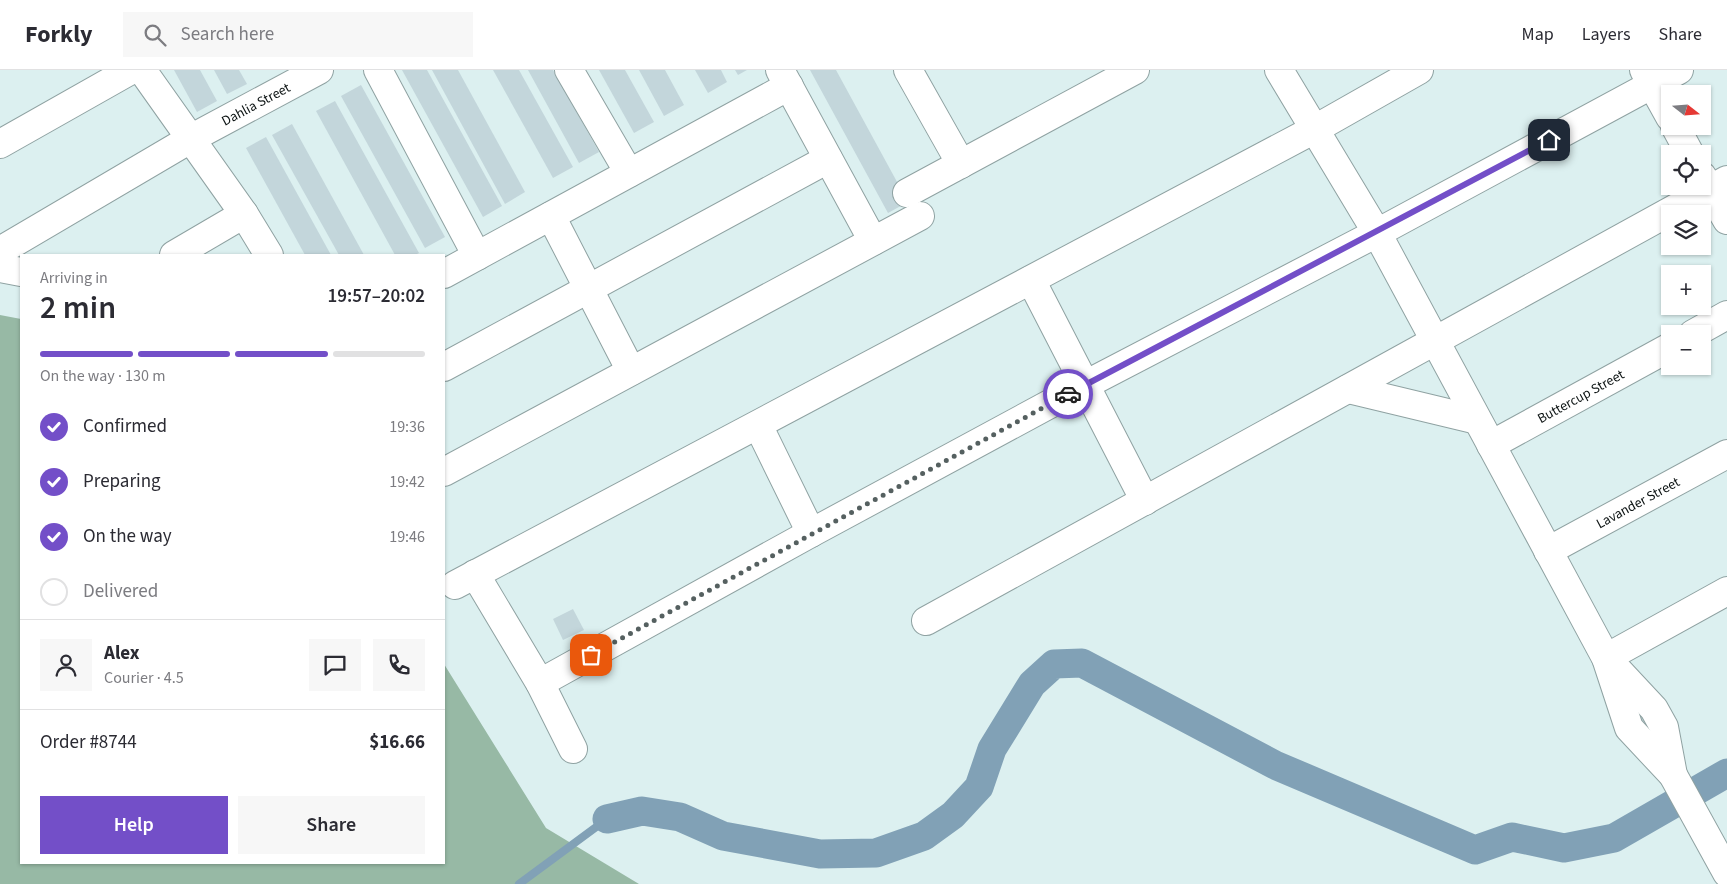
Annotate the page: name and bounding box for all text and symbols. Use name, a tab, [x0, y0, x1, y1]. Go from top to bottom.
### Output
search box	[123, 12, 473, 57]
text: Forkly	[25, 17, 93, 52]
icon: search	[141, 21, 169, 49]
text: Search here	[181, 21, 274, 48]
text: Map	[1522, 22, 1554, 47]
text: Layers	[1582, 22, 1631, 47]
text: Share	[1659, 22, 1702, 47]
street label: Dahlia Street	[218, 78, 294, 131]
north arrow	[1661, 85, 1711, 135]
map controls	[1661, 85, 1711, 375]
pin	[1528, 119, 1570, 161]
icon: home	[1535, 126, 1563, 154]
button: locate	[1661, 145, 1711, 195]
button: layers	[1661, 205, 1711, 255]
button: +	[1661, 265, 1711, 315]
text: Arriving in	[40, 267, 108, 289]
text: 19:57–20:02	[327, 283, 425, 310]
text: 2 min	[40, 285, 116, 331]
button: −	[1661, 325, 1711, 375]
text: On the way · 130 m	[40, 365, 165, 387]
street label: Buttercup Street	[1534, 365, 1628, 429]
courier	[1043, 369, 1093, 419]
icon: car	[1054, 380, 1082, 408]
icon: check	[40, 413, 68, 441]
text: Confirmed	[83, 413, 167, 440]
text: 19:36	[389, 416, 425, 438]
icon: check	[40, 468, 68, 496]
text: Preparing	[83, 468, 161, 495]
text: 19:42	[389, 471, 425, 493]
street label: Lavander Street	[1593, 472, 1684, 534]
icon: check	[40, 523, 68, 551]
text: On the way	[83, 523, 172, 550]
text: 19:46	[389, 526, 425, 548]
text: Delivered	[83, 578, 158, 605]
pin	[570, 634, 612, 676]
button: person	[40, 639, 92, 691]
button: chat	[309, 639, 361, 691]
button: phone	[373, 639, 425, 691]
text: Alex	[104, 640, 140, 667]
icon: bag	[577, 641, 605, 669]
text: Courier · 4.5	[104, 667, 184, 689]
text: Order #8744	[40, 729, 137, 756]
text: $16.66	[369, 729, 425, 756]
button: Help	[40, 796, 228, 854]
button: Share	[238, 796, 425, 854]

